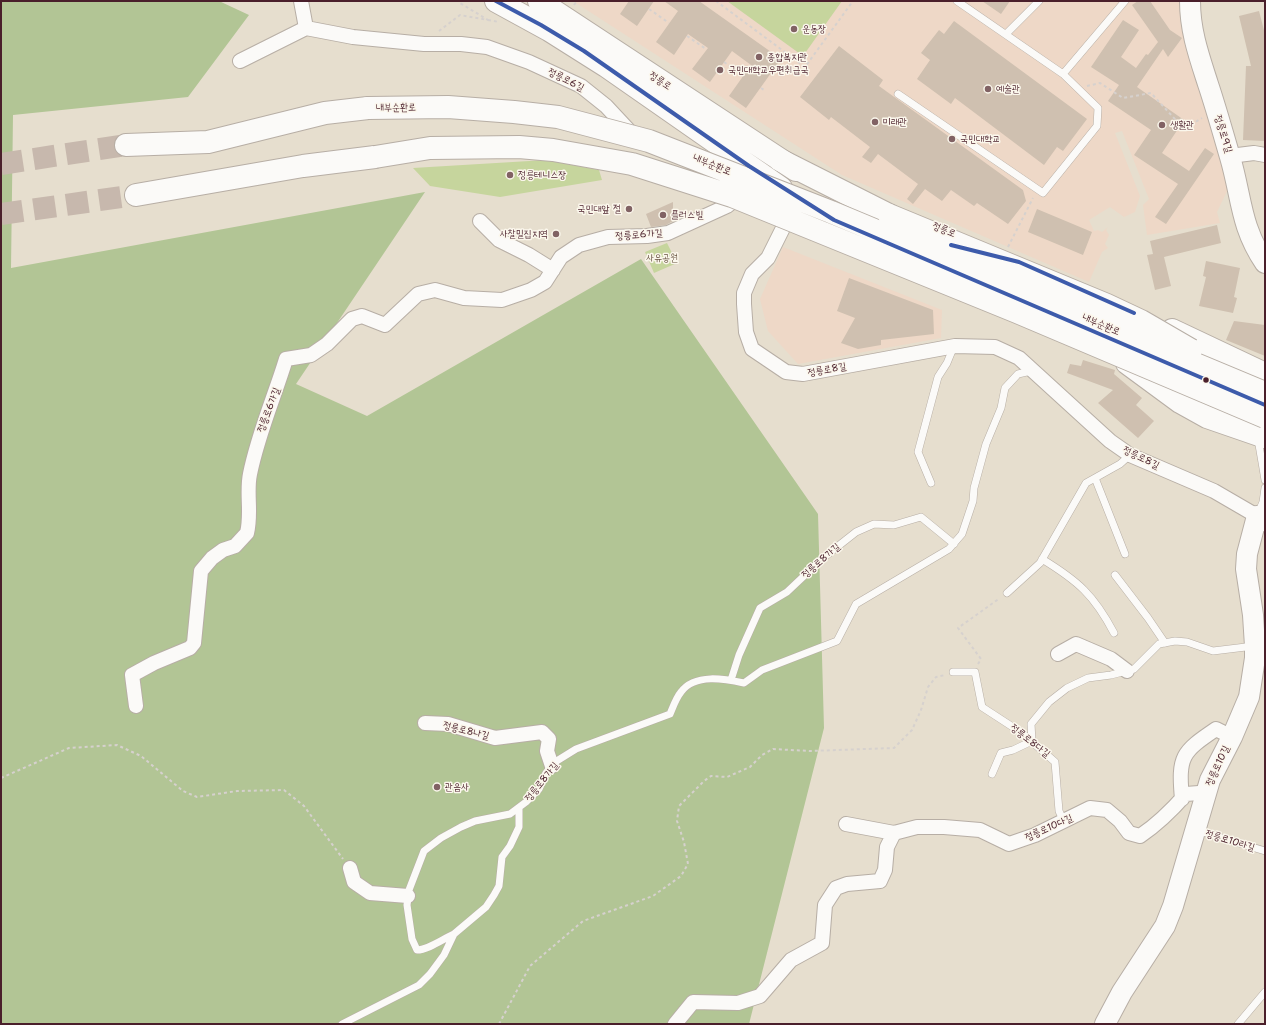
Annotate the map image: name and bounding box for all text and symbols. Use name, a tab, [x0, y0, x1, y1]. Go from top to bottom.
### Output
place label: 운동장	[802, 23, 826, 35]
marker: 운동장	[789, 24, 799, 34]
place label: 종합복지관	[767, 51, 807, 63]
marker: 종합복지관	[754, 52, 764, 62]
place label: 국민대학교우편취급국	[728, 64, 808, 76]
marker: 국민대학교우편취급국	[715, 65, 725, 75]
street label: 정릉로6길	[546, 66, 586, 94]
street label: 정릉로	[647, 69, 673, 93]
place label: 예술관	[996, 83, 1020, 95]
marker: 예술관	[983, 84, 993, 94]
street label: 내부순환로	[376, 102, 416, 114]
street label: 정릉로9길	[1212, 114, 1234, 154]
place label: 미래관	[883, 116, 907, 128]
marker: 미래관	[870, 117, 880, 127]
place label: 생활관	[1170, 119, 1194, 131]
marker: 생활관	[1157, 120, 1167, 130]
place label: 국민대학교	[960, 133, 1000, 145]
marker: 국민대학교	[947, 134, 957, 144]
street label: 내부순환로	[691, 152, 733, 178]
place label: 정릉테니스장	[518, 169, 566, 181]
marker: 정릉테니스장	[505, 170, 515, 180]
place label: 국민대앞 절	[577, 203, 621, 215]
marker: 국민대앞 절	[624, 204, 634, 214]
place label: 플러스빌	[671, 209, 703, 221]
marker: 플러스빌	[658, 210, 668, 220]
street label: 정릉로	[931, 220, 957, 240]
street label: 정릉로6가길	[615, 227, 663, 243]
place label: 사찰밀집지역	[500, 228, 548, 240]
marker: 사찰밀집지역	[551, 229, 561, 239]
park label: 사유공원	[646, 252, 678, 264]
street label: 내부순환로	[1080, 312, 1122, 338]
street label: 정릉로8길	[807, 361, 847, 379]
unlabelled marker	[1201, 375, 1211, 385]
street label: 정릉로6가길	[255, 386, 283, 434]
street label: 정릉로8길	[1121, 444, 1161, 472]
street label: 정릉로8가길	[799, 541, 843, 581]
street label: 정릉로8나길	[442, 719, 490, 743]
street label: 정릉로8다길	[1008, 722, 1052, 760]
street label: 정릉로10길	[1203, 744, 1233, 788]
street label: 정릉로8가길	[522, 760, 562, 804]
place label: 관음사	[445, 781, 469, 793]
marker: 관음사	[432, 782, 442, 792]
street label: 정릉로10다길	[1023, 812, 1075, 844]
street label: 정릉로10라길	[1204, 828, 1256, 854]

